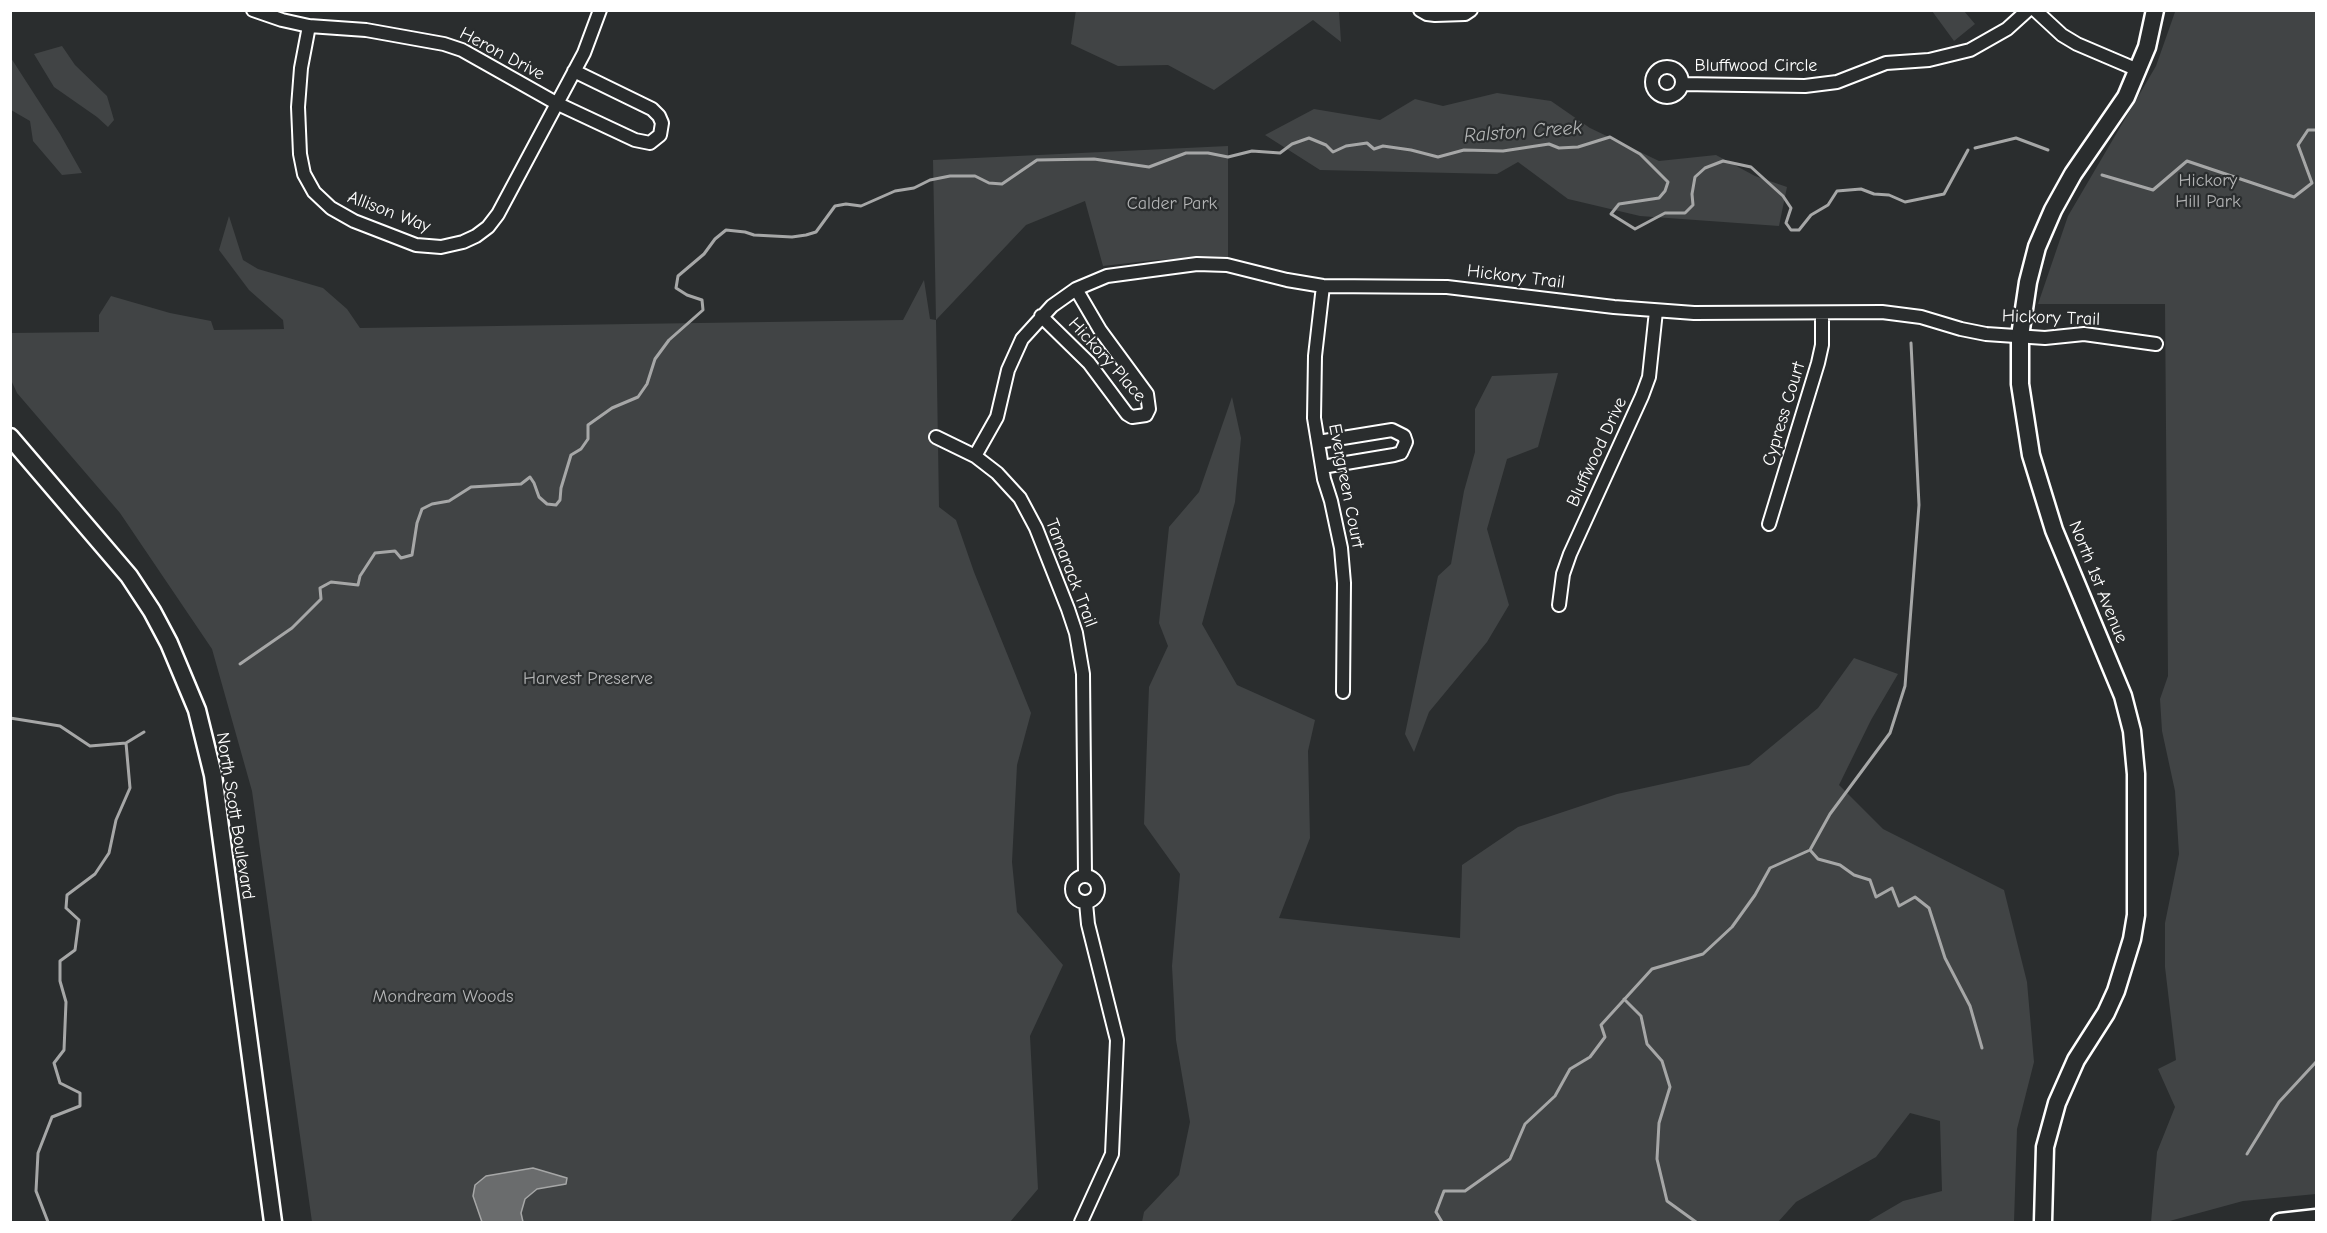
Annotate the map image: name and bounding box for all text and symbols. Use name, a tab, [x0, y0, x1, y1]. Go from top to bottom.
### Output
street label: Heron Drive	[456, 23, 548, 85]
street label: Bluffwood Circle	[1695, 55, 1817, 77]
water label: Ralston Creek	[1463, 116, 1583, 148]
park label: Hickory Hill Park	[2175, 170, 2241, 213]
street label: Allison Way	[344, 186, 434, 238]
park label: Calder Park	[1127, 193, 1217, 215]
street label: Hickory Trail	[1466, 260, 1566, 294]
street label: Hickory Trail	[2001, 305, 2101, 331]
street label: Hickory Place	[1064, 313, 1150, 407]
street label: Cypress Court	[1758, 359, 1810, 469]
street label: Bluffwood Drive	[1562, 394, 1632, 510]
street label: Evergreen Court	[1323, 422, 1369, 550]
street label: Tamarack Trail	[1040, 516, 1102, 630]
street label: North 1st Avenue	[2064, 518, 2132, 646]
park label: Harvest Preserve	[523, 668, 653, 690]
street label: North Scott Boulevard	[211, 731, 259, 901]
park label: Mondream Woods	[372, 986, 514, 1008]

